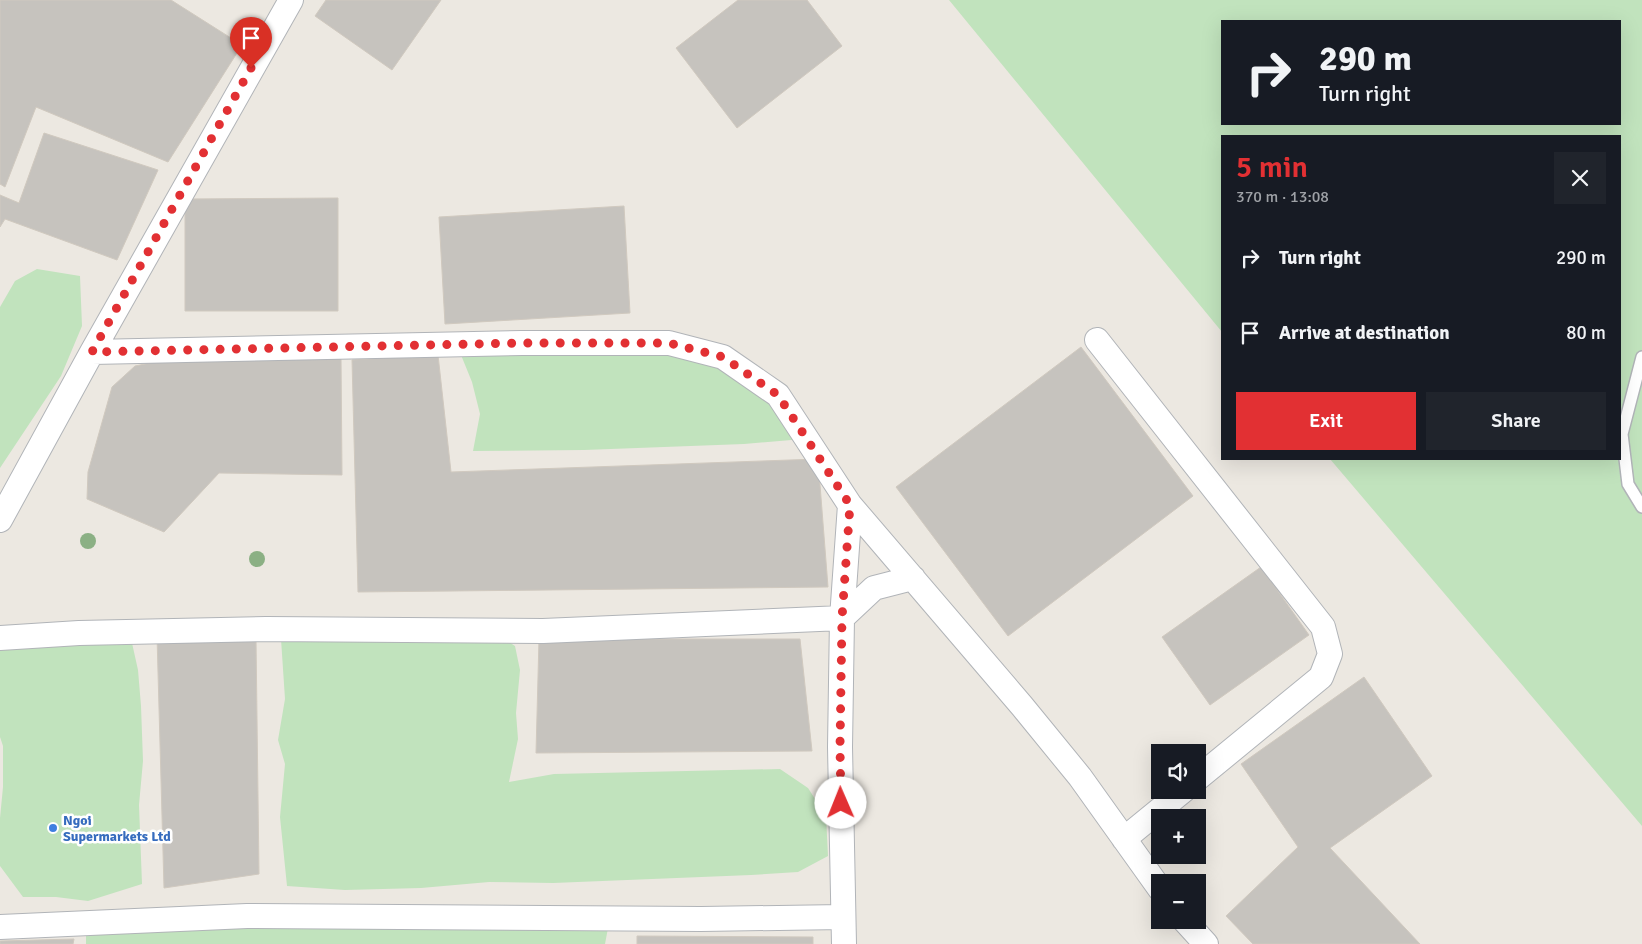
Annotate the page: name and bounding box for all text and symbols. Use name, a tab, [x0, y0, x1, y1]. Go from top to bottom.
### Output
pin	[230, 17, 272, 68]
icon: arrive	[237, 24, 265, 52]
text: 290 m	[1319, 37, 1412, 80]
icon: right	[1236, 40, 1301, 105]
text: Turn right	[1319, 80, 1411, 107]
text: 5 min	[1236, 149, 1308, 186]
button: close	[1554, 152, 1606, 204]
text: 370 m · 13:08	[1236, 187, 1329, 207]
icon: right	[1236, 244, 1264, 272]
text: Turn right	[1279, 246, 1361, 270]
text: 290 m	[1556, 246, 1606, 270]
icon: arrive	[1236, 319, 1264, 347]
text: Arrive at destination	[1279, 321, 1450, 345]
text: 80 m	[1566, 321, 1606, 345]
button: Exit	[1236, 392, 1416, 450]
button: Share	[1426, 392, 1606, 450]
map controls	[1151, 744, 1206, 929]
button: sound	[1151, 744, 1206, 799]
position arrow	[814, 776, 866, 828]
button: +	[1151, 809, 1206, 864]
place label: Ngoi Supermarkets Ltd	[63, 812, 171, 845]
marker: Ngoi Supermarkets Ltd	[47, 822, 59, 834]
button: −	[1151, 874, 1206, 929]

